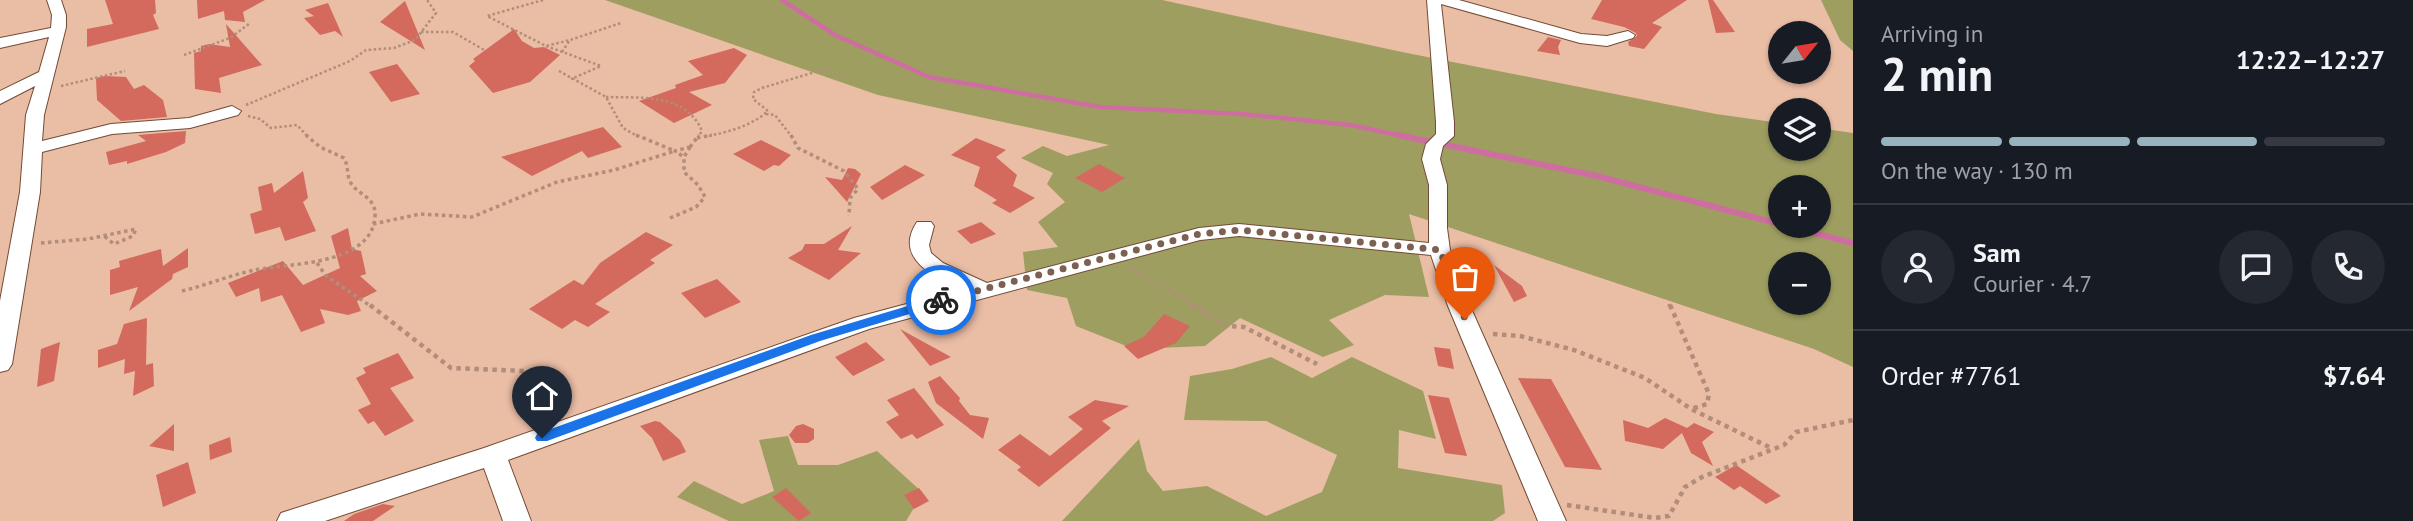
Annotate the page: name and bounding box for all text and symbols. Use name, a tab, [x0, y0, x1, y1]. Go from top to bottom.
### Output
text: Arriving in	[1881, 19, 1983, 48]
north arrow	[1768, 21, 1830, 84]
map controls	[1768, 21, 1831, 315]
text: 12:22–12:27	[2236, 43, 2385, 76]
text: 2 min	[1881, 44, 1993, 104]
button: layers	[1768, 98, 1831, 161]
text: On the way · 130 m	[1881, 156, 2073, 185]
button: +	[1768, 175, 1831, 238]
button: person	[1881, 230, 1955, 304]
button: chat	[2219, 230, 2293, 304]
button: phone	[2311, 230, 2385, 304]
text: Sam	[1973, 236, 2021, 269]
pin	[1435, 247, 1495, 319]
button: −	[1768, 252, 1831, 315]
icon: bag	[1446, 258, 1484, 296]
courier	[906, 265, 976, 335]
text: Courier · 4.7	[1973, 269, 2092, 298]
icon: bike	[922, 281, 960, 319]
text: Order #7761	[1881, 359, 2021, 392]
text: $7.64	[2323, 359, 2385, 392]
pin	[512, 366, 572, 438]
icon: home	[523, 377, 561, 415]

